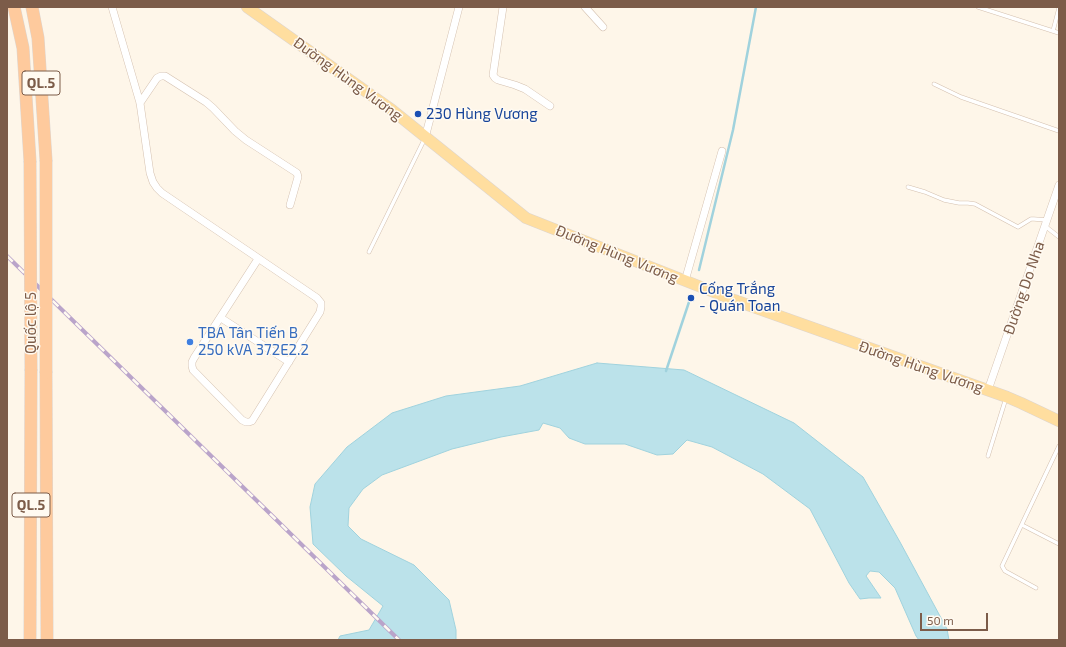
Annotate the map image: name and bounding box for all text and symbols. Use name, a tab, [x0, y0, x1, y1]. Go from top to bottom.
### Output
street label: Đường Hùng Vương	[290, 33, 406, 125]
road number: QL.5	[22, 71, 60, 95]
place label: 230 Hùng Vương	[426, 105, 538, 123]
marker: 230 Hùng Vương	[413, 109, 423, 119]
street label: Đường Hùng Vương	[553, 221, 681, 287]
street label: Đường Do Nha	[1000, 239, 1048, 337]
place label: Cống Trắng - Quán Toan	[699, 280, 780, 315]
street label: Quốc lộ 5	[22, 292, 40, 354]
marker: Cống Trắng - Quán Toan	[686, 293, 696, 303]
place label: TBA Tân Tiến B 250 kVA 372E2.2	[198, 324, 309, 359]
marker: TBA Tân Tiến B 250 kVA 372E2.2	[185, 337, 195, 347]
street label: Đường Hùng Vương	[856, 337, 986, 397]
road number: QL.5	[12, 493, 50, 517]
scale bar	[922, 605, 990, 631]
text: 50 m	[927, 613, 954, 627]

